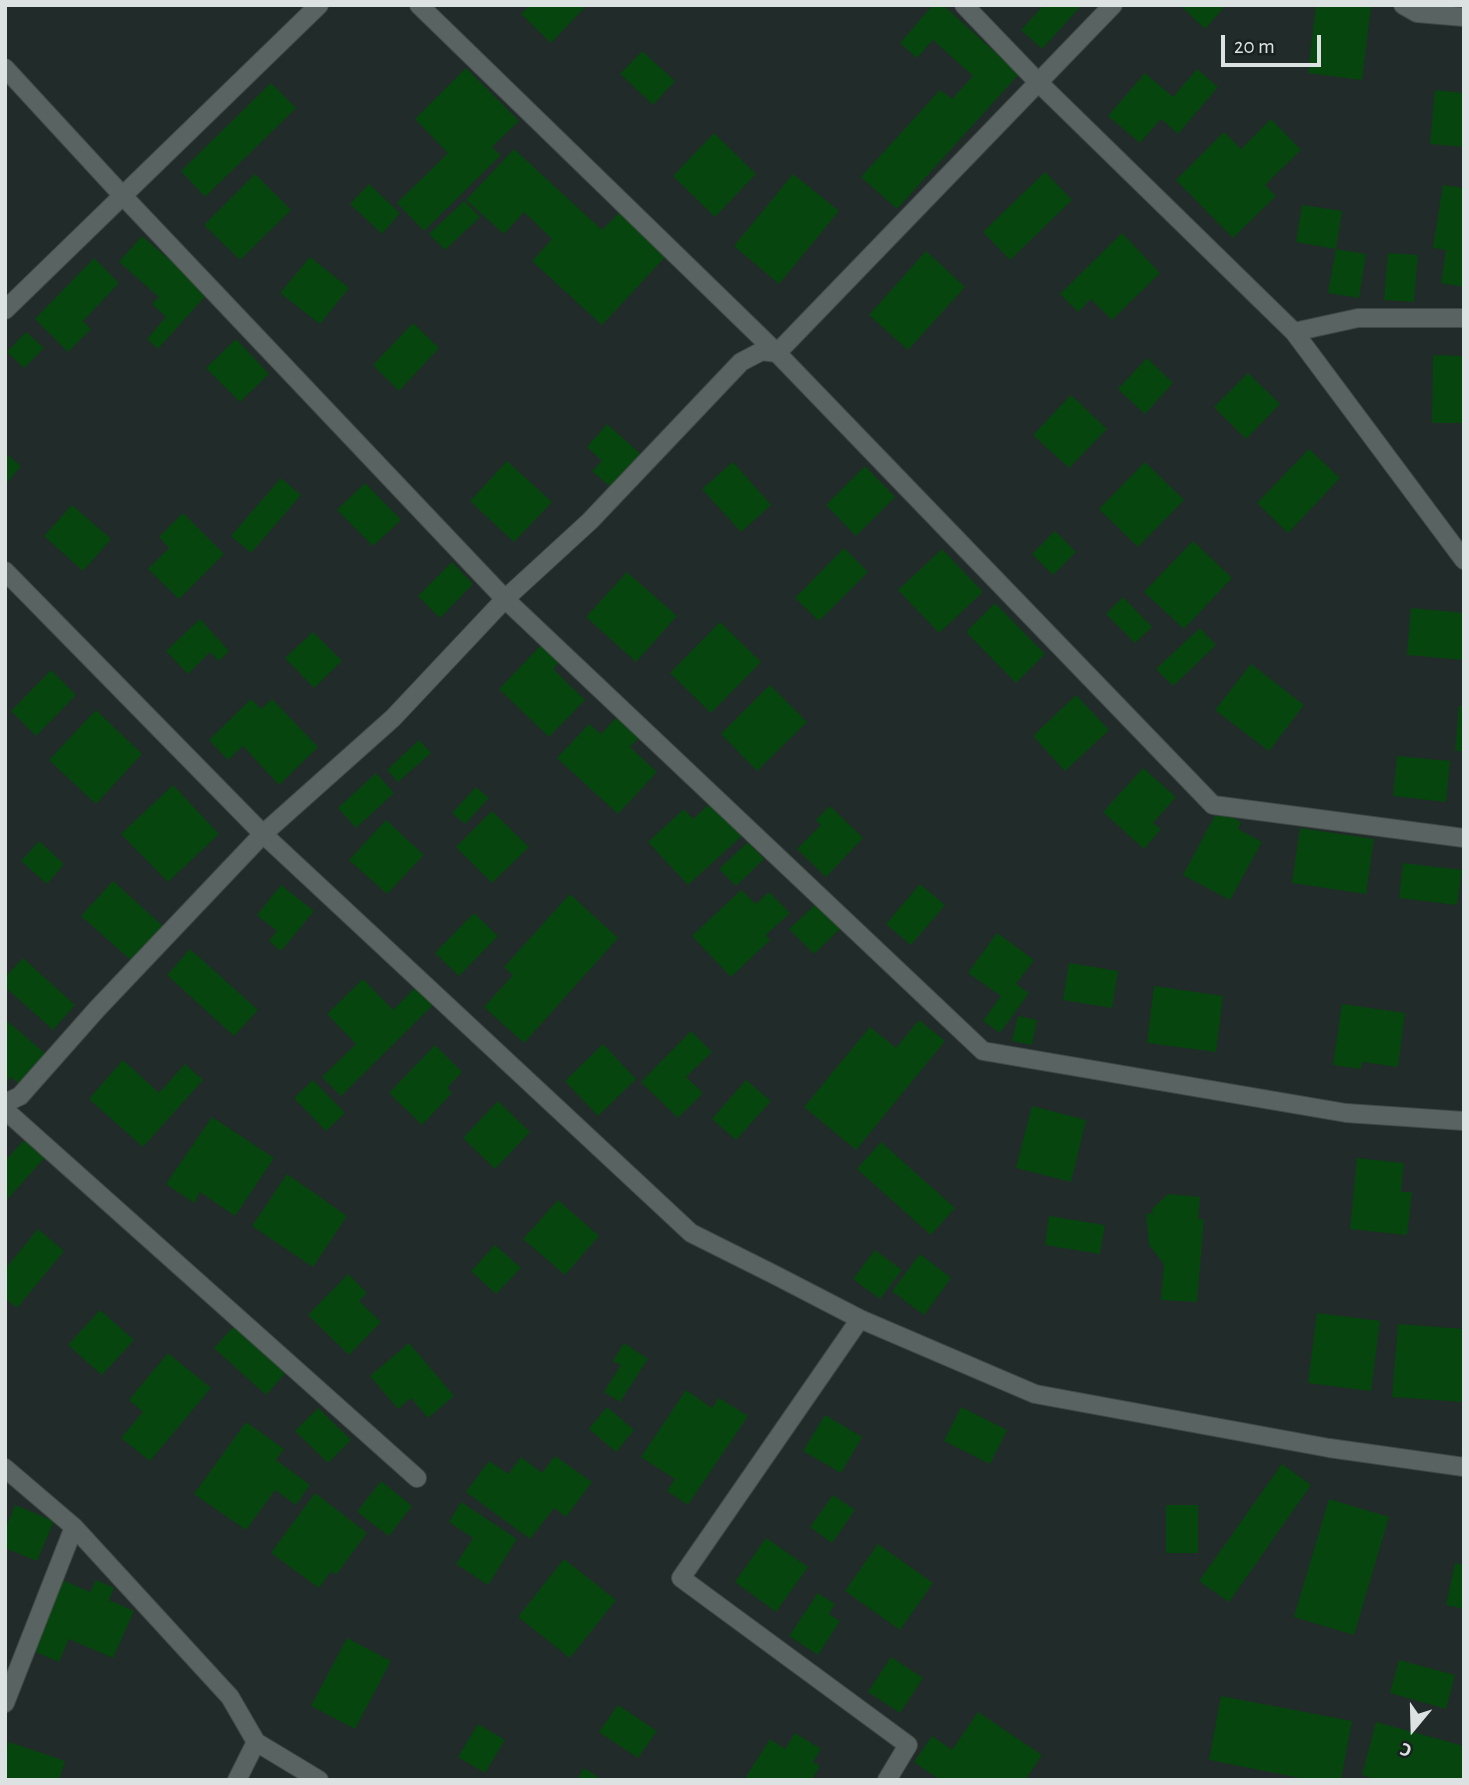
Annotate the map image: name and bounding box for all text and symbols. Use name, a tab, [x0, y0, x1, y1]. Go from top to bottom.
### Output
scale bar	[1224, 21, 1324, 65]
text: 20 m	[1234, 36, 1275, 57]
north arrow	[1378, 1694, 1448, 1764]
text: С	[1398, 1739, 1414, 1760]

